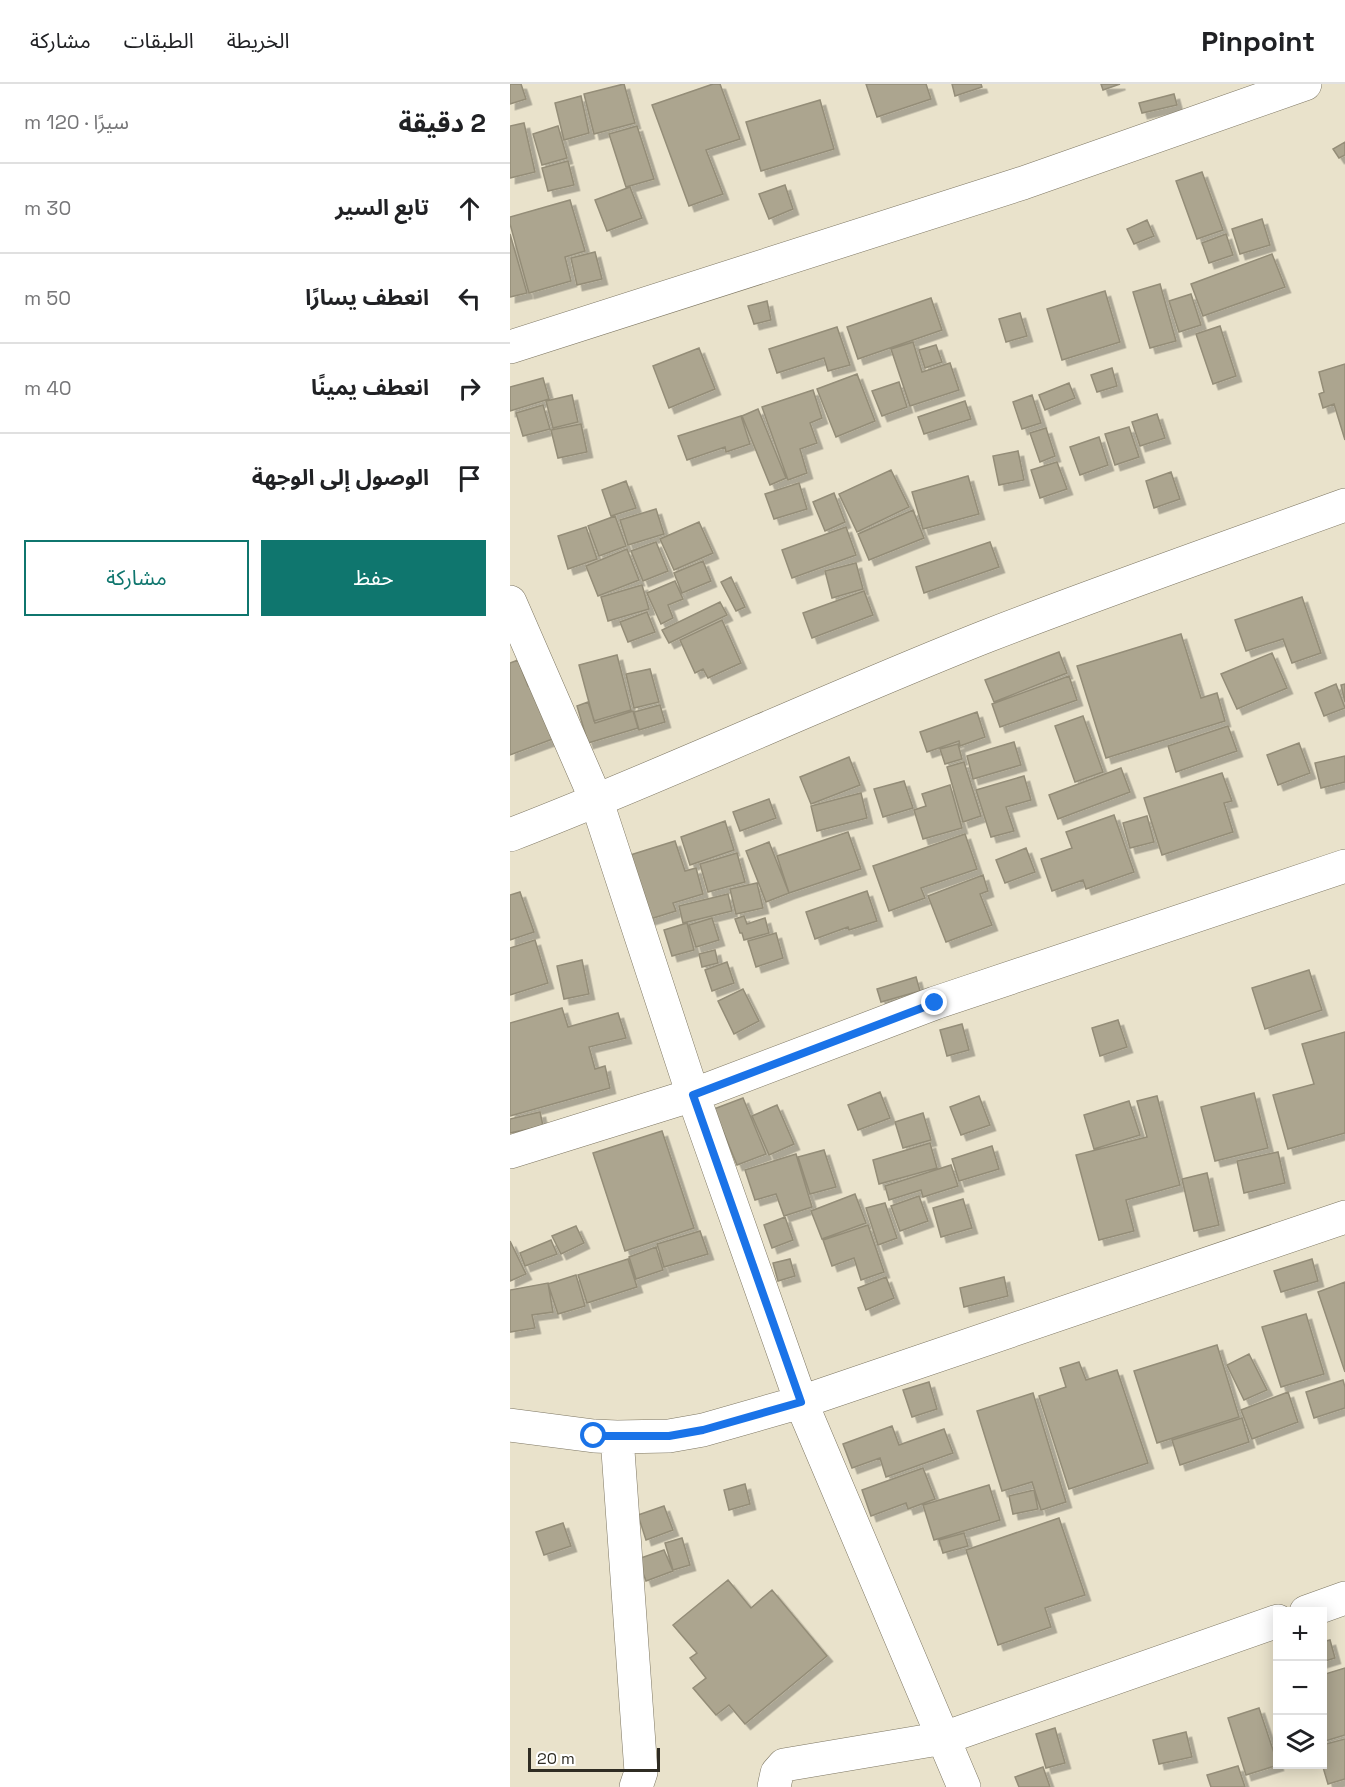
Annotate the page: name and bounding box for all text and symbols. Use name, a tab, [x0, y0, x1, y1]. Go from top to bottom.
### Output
text: Pinpoint	[1201, 23, 1315, 59]
text: مشاركة	[30, 27, 91, 54]
text: الطبقات	[124, 27, 194, 54]
text: الخريطة	[227, 27, 290, 54]
text: 2 دقيقة	[399, 106, 486, 140]
text: سيرًا · 120 m	[24, 109, 129, 135]
icon: ahead	[453, 192, 486, 225]
text: تابع السير	[335, 193, 429, 221]
text: 30 m	[24, 195, 71, 221]
icon: left	[453, 282, 486, 315]
text: انعطف يسارًا	[305, 283, 429, 311]
text: 50 m	[24, 285, 71, 311]
icon: right	[453, 372, 486, 405]
text: انعطف يمينًا	[311, 373, 429, 401]
text: 40 m	[24, 375, 72, 401]
icon: arrive	[453, 462, 486, 495]
text: الوصول إلى الوجهة	[252, 463, 429, 491]
button: مشاركة	[24, 540, 249, 616]
button: حفظ	[261, 540, 486, 616]
route end	[921, 989, 947, 1015]
route start	[580, 1422, 606, 1448]
map controls	[1273, 1607, 1327, 1769]
button: +	[1273, 1607, 1327, 1661]
button: −	[1273, 1661, 1327, 1715]
button: layers	[1273, 1715, 1327, 1769]
scale bar	[528, 1745, 660, 1772]
text: 20 m	[537, 1748, 575, 1769]

